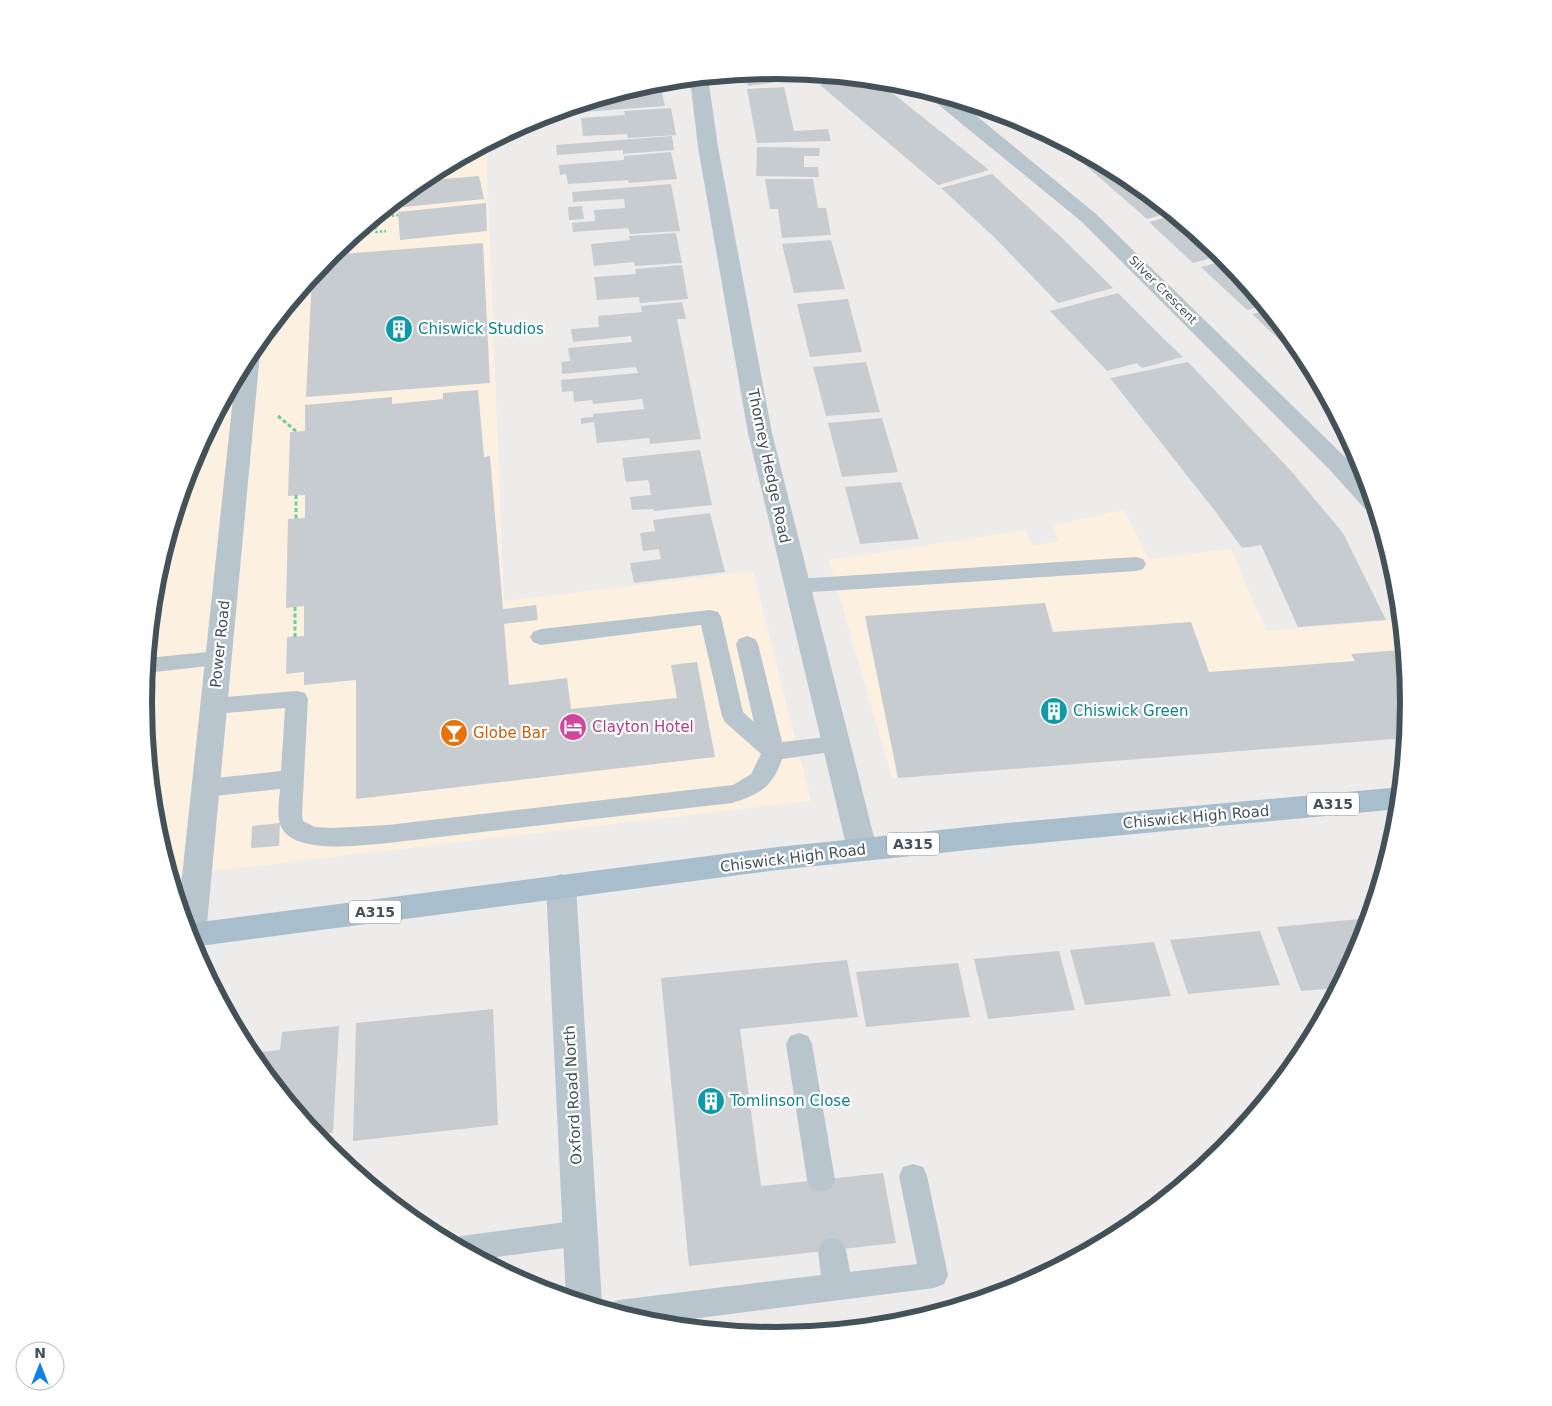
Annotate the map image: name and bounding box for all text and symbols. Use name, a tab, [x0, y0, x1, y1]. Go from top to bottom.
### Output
street label: Silver Crescent	[1126, 253, 1200, 327]
building icon: Chiswick Studios	[384, 314, 414, 344]
place label: Chiswick Studios	[418, 320, 544, 338]
street label: Thorney Hedge Road	[744, 386, 794, 545]
street label: Power Road	[206, 599, 234, 689]
building icon: Chiswick Green	[1039, 696, 1069, 726]
place label: Chiswick Green	[1073, 702, 1189, 720]
hotel icon: Clayton Hotel	[558, 712, 588, 742]
bar icon: Globe Bar	[439, 718, 469, 748]
place label: Clayton Hotel	[592, 718, 694, 736]
place label: Globe Bar	[473, 724, 548, 742]
road number: A315	[1307, 792, 1359, 816]
street label: Chiswick High Road	[1122, 802, 1270, 832]
road number: A315	[887, 832, 939, 856]
street label: Chiswick High Road	[719, 840, 867, 876]
road number: A315	[349, 900, 401, 924]
street label: Oxford Road North	[560, 1025, 586, 1165]
building icon: Tomlinson Close	[696, 1086, 726, 1116]
place label: Tomlinson Close	[729, 1092, 850, 1110]
north arrow	[15, 1341, 65, 1391]
text: N	[34, 1345, 46, 1361]

